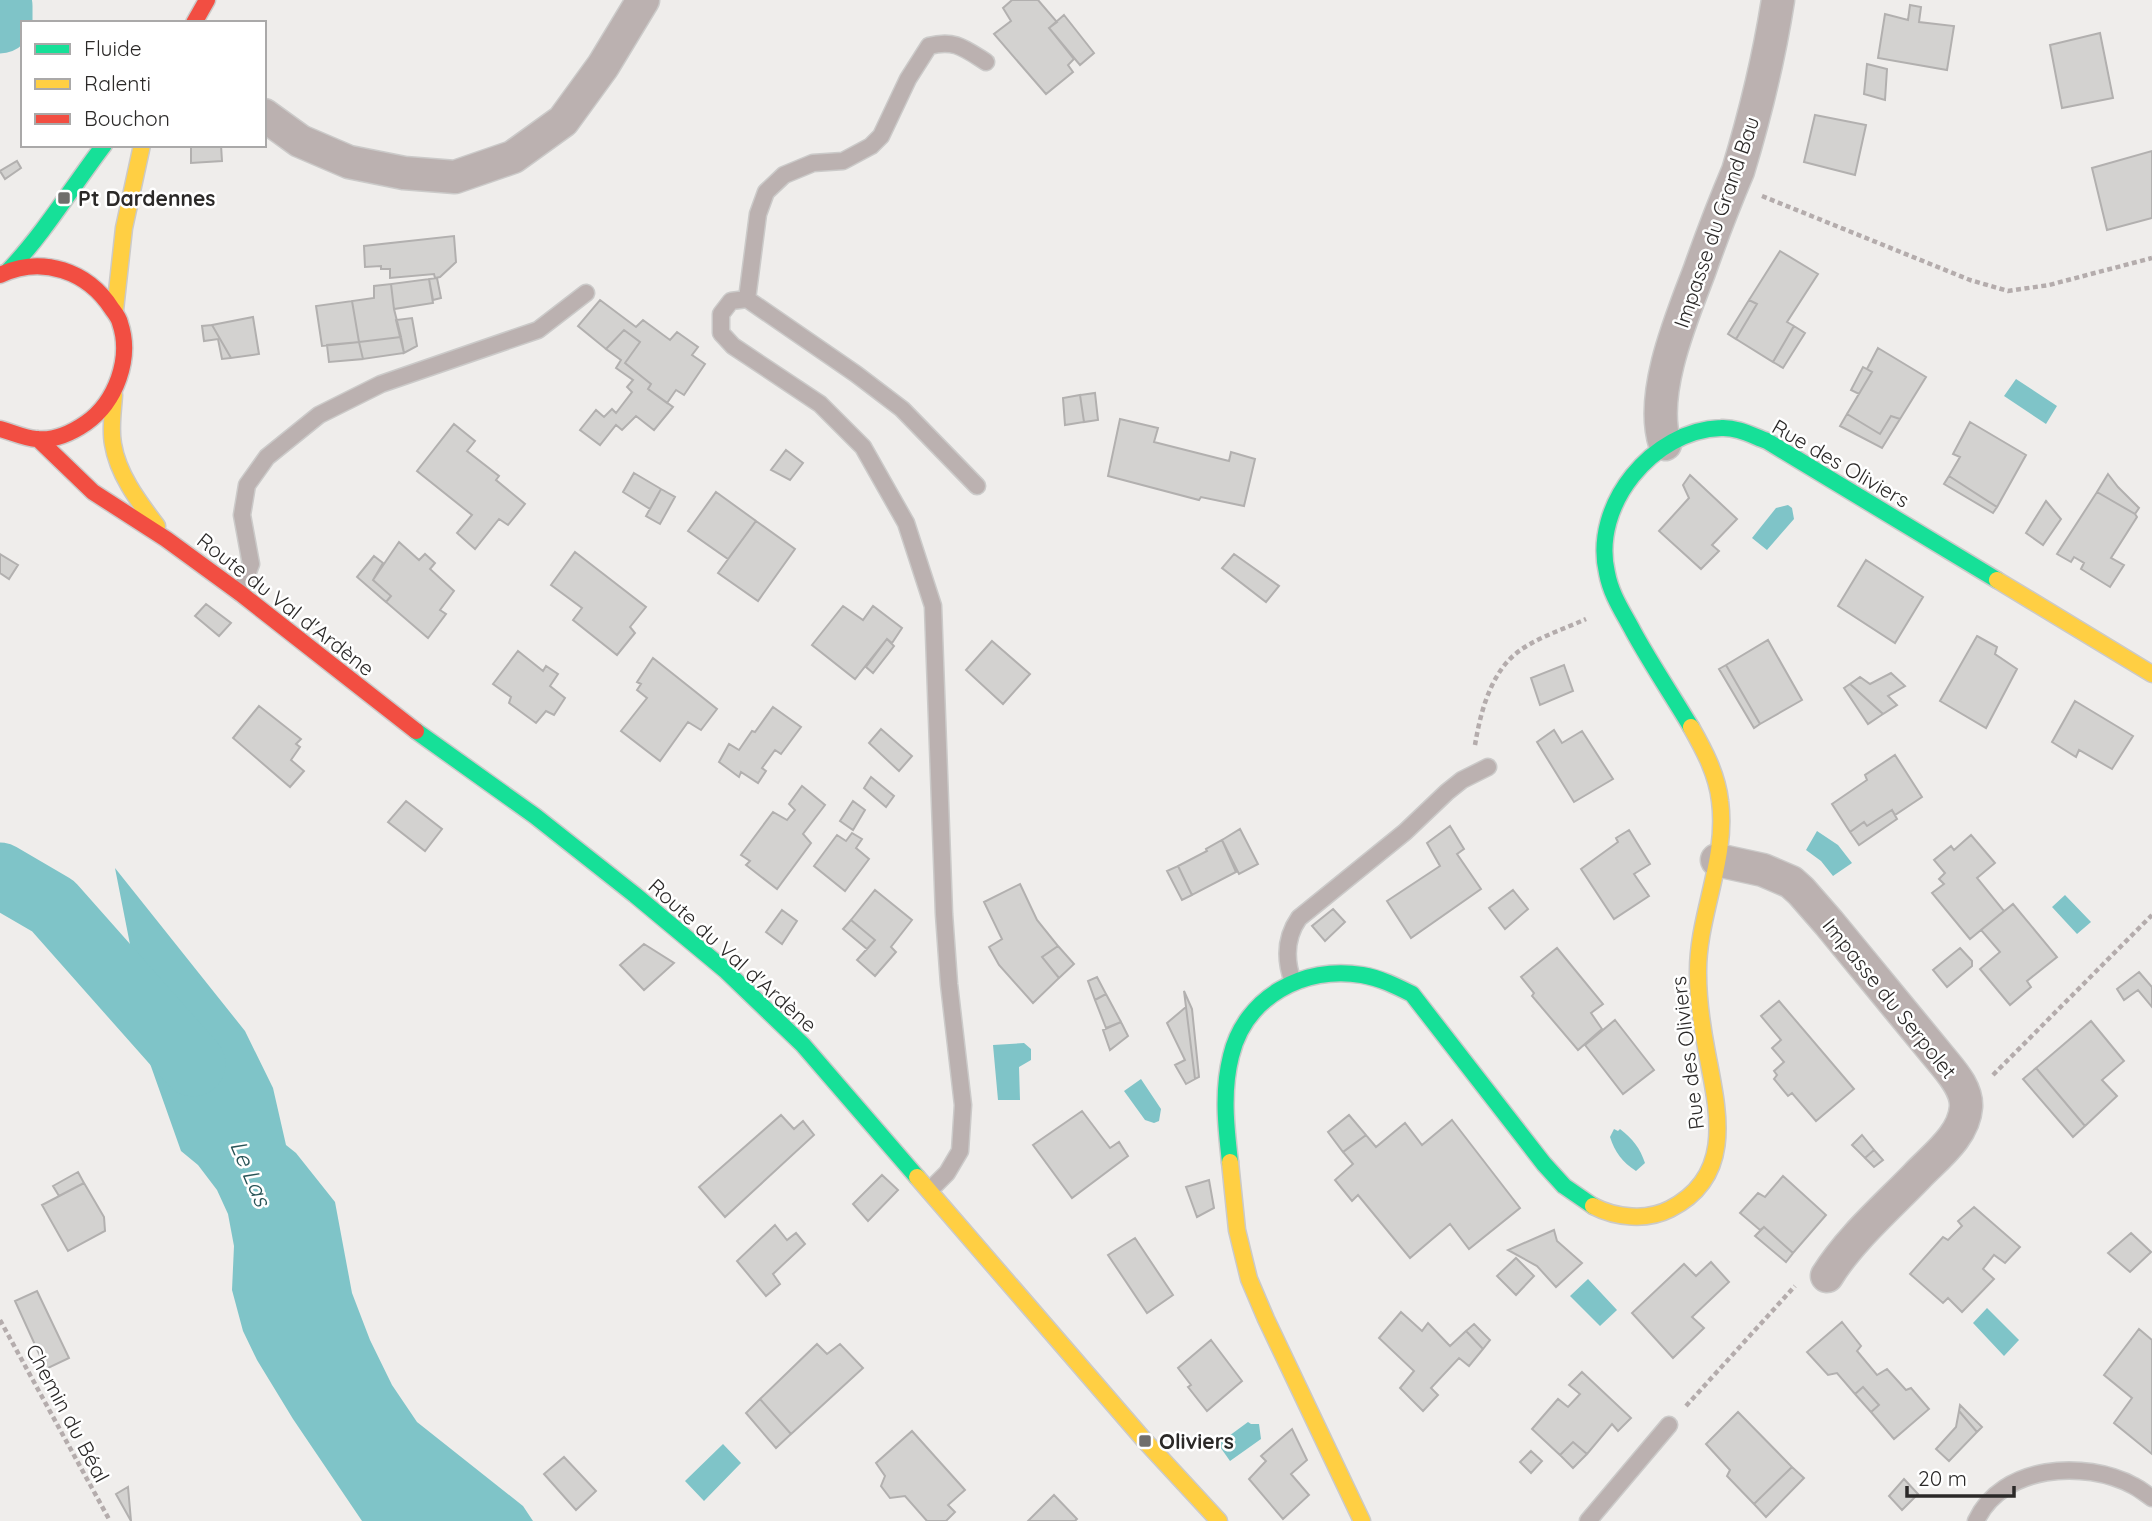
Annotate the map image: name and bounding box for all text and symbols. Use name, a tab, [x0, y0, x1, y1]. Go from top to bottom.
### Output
legend	[21, 21, 266, 147]
text: Fluide	[84, 35, 142, 61]
text: Ralenti	[84, 70, 151, 96]
text: Bouchon	[84, 105, 170, 131]
street label: Impasse du Grand Bau	[1668, 113, 1764, 331]
place label: Pt Dardennes	[78, 185, 215, 211]
marker: Pt Dardennes	[56, 190, 72, 206]
street label: Rue des Oliviers	[1768, 413, 1914, 513]
street label: Route du Val d'Ardène	[192, 527, 380, 681]
street label: Route du Val d'Ardène	[643, 873, 823, 1037]
street label: Impasse du Serpolet	[1817, 913, 1963, 1083]
street label: Rue des Oliviers	[1665, 975, 1709, 1131]
water label: Le Las	[224, 1136, 279, 1212]
street label: Chemin du Béal	[21, 1339, 115, 1487]
place label: Oliviers	[1159, 1428, 1234, 1454]
marker: Oliviers	[1137, 1433, 1153, 1449]
scale bar	[1907, 1454, 2014, 1498]
text: 20 m	[1918, 1465, 1967, 1491]

